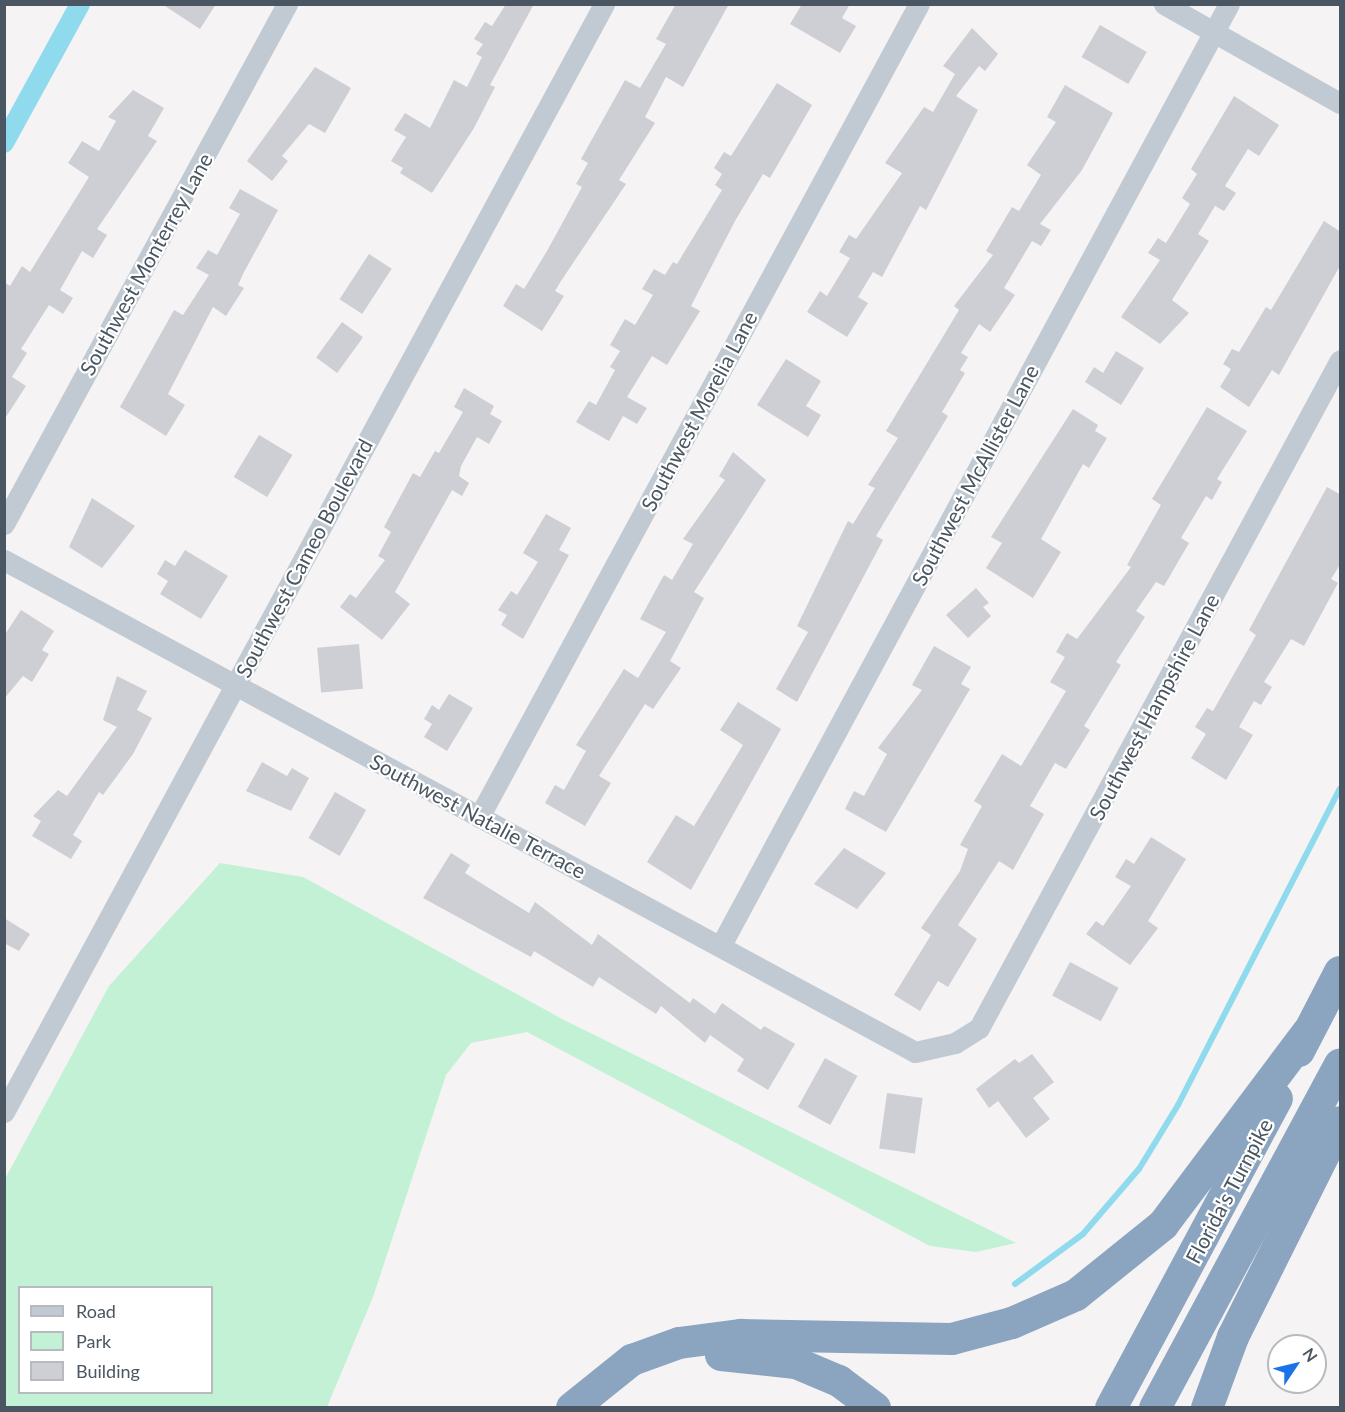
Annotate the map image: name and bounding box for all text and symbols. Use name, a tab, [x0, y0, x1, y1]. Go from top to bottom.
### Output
street label: Southwest Monterrey Lane	[74, 148, 218, 380]
street label: Southwest Morelia Lane	[636, 307, 762, 515]
street label: Southwest McAllister Lane	[906, 360, 1044, 590]
street label: Southwest Cameo Boulevard	[230, 434, 378, 682]
street label: Southwest Hampshire Lane	[1084, 590, 1224, 824]
street label: Southwest Natalie Terrace	[366, 748, 590, 884]
street label: Florida's Turnpike	[1180, 1114, 1278, 1268]
legend	[18, 1286, 213, 1394]
text: Road	[76, 1300, 116, 1322]
text: Park	[76, 1330, 111, 1352]
north arrow	[1267, 1334, 1327, 1394]
text: N	[1299, 1344, 1322, 1365]
text: Building	[76, 1360, 140, 1382]

